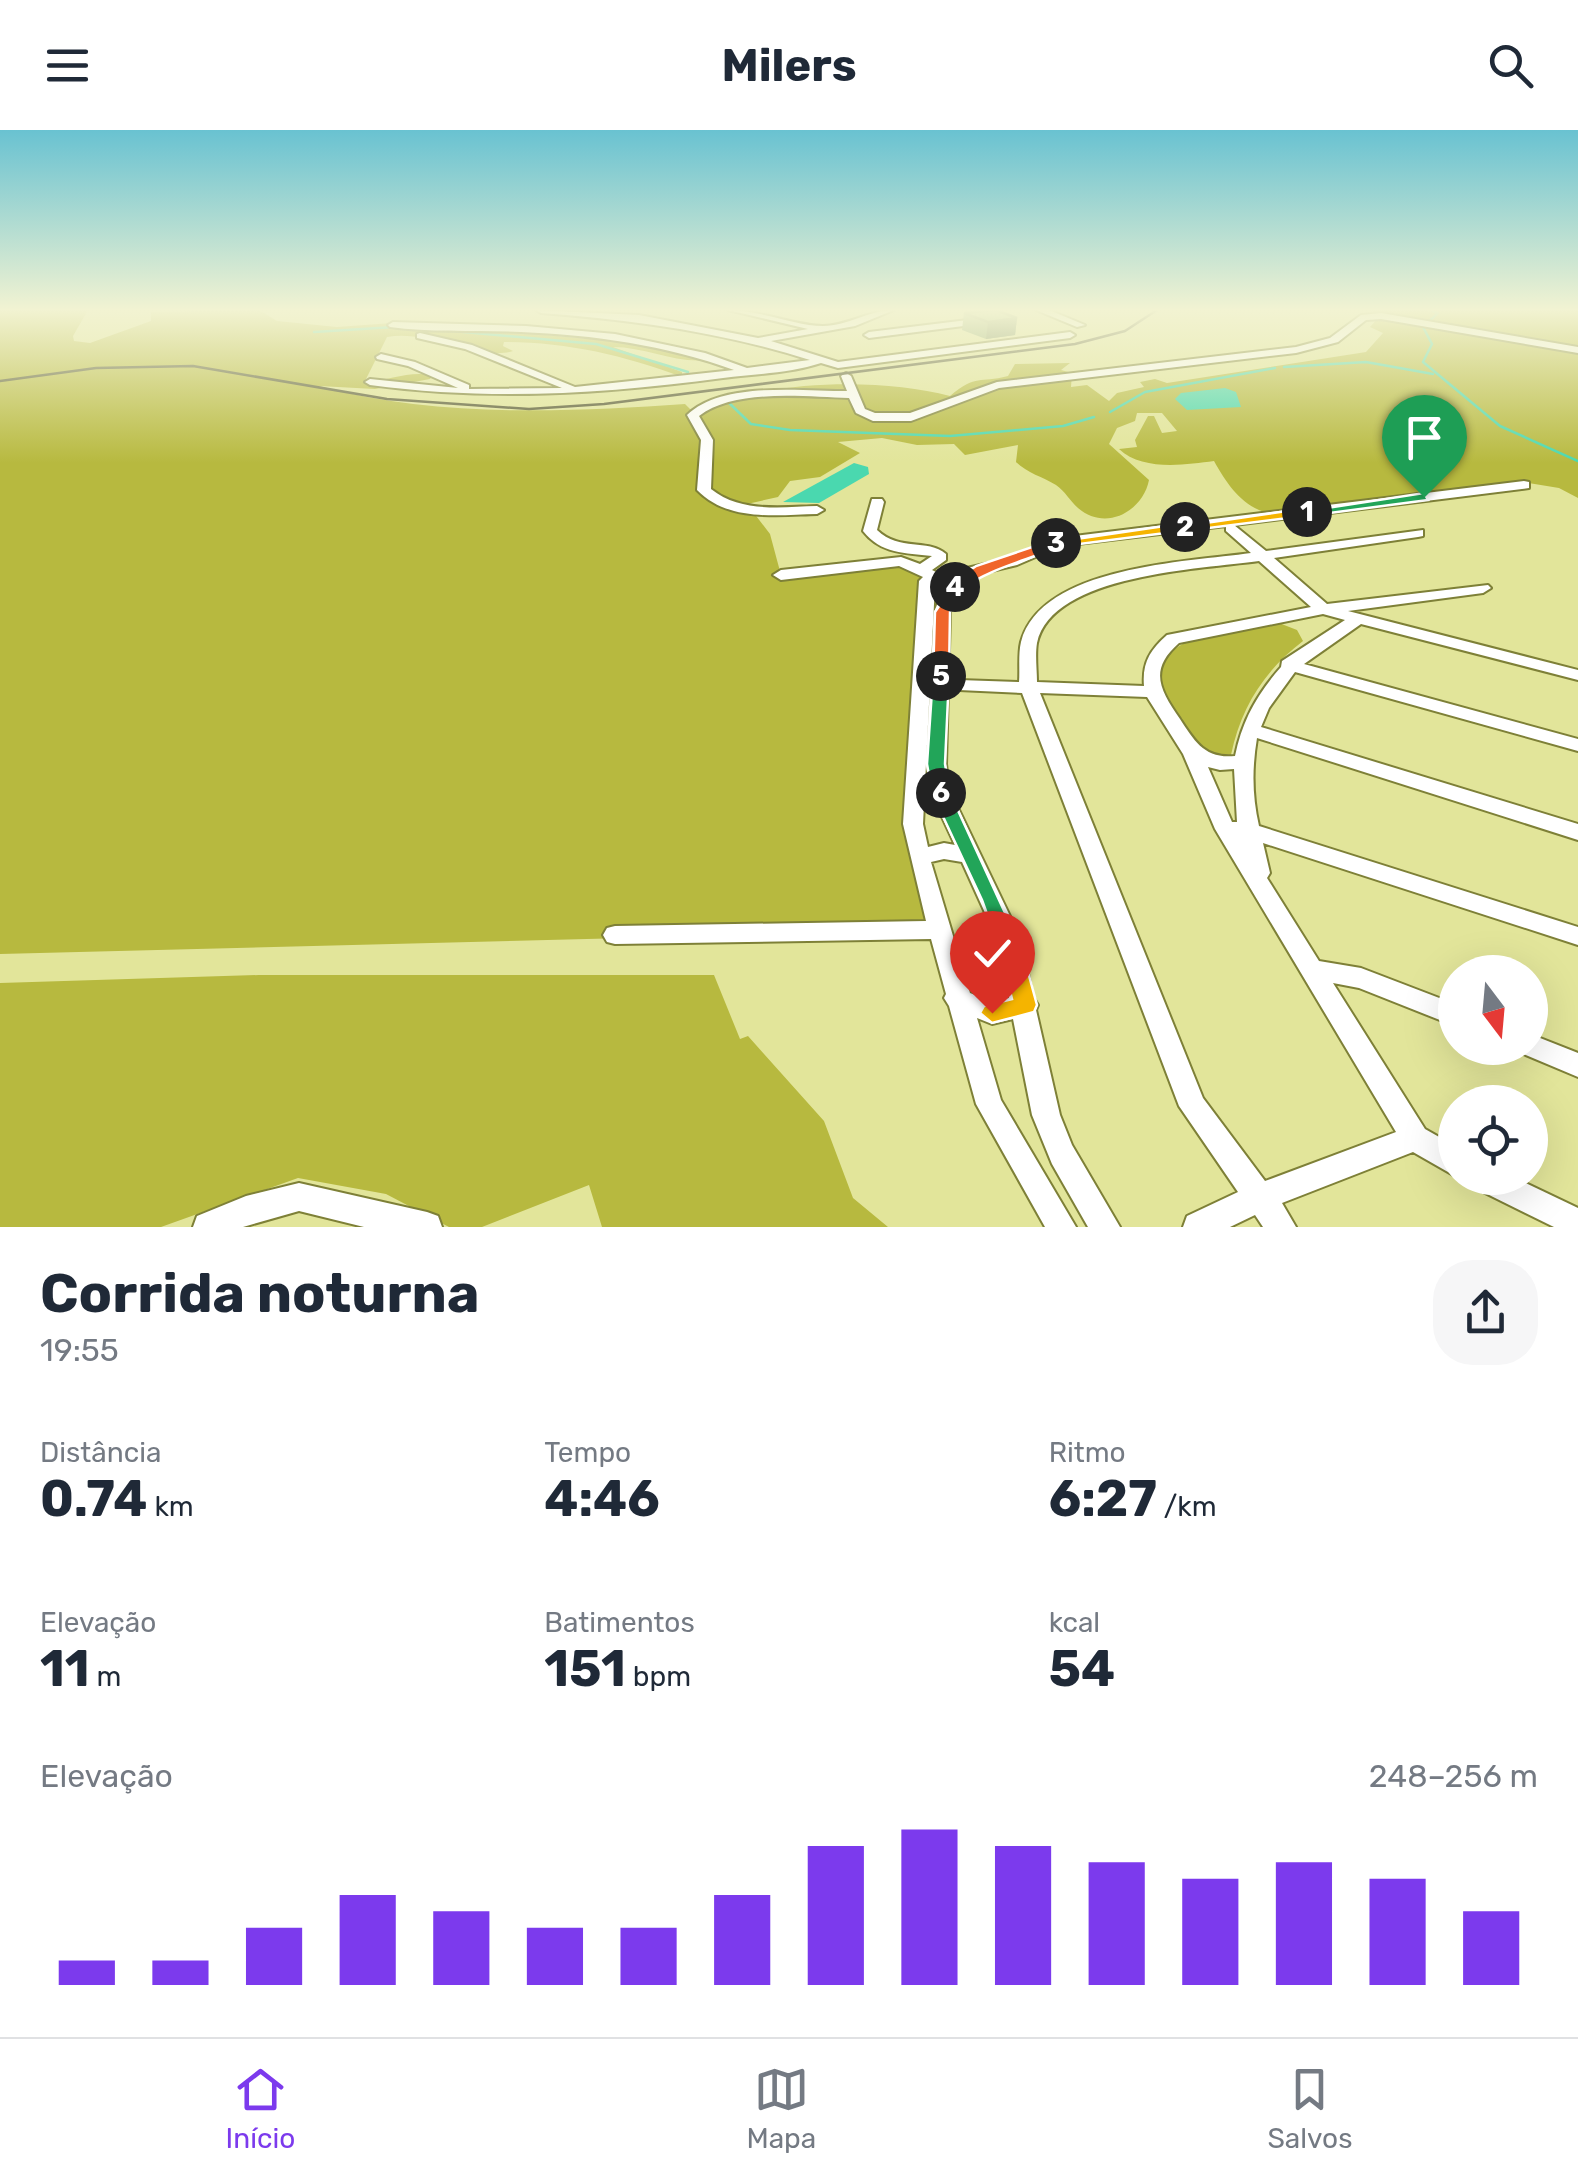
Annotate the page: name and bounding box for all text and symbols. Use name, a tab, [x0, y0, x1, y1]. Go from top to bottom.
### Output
icon: menu	[40, 38, 95, 93]
icon: search	[1483, 38, 1538, 93]
text: Milers	[721, 39, 857, 92]
pin	[1382, 395, 1467, 498]
icon: arrive	[1397, 410, 1452, 465]
pin: 1	[1282, 487, 1332, 537]
text: 1	[1300, 495, 1314, 528]
pin: 2	[1160, 502, 1210, 552]
text: 2	[1176, 510, 1194, 543]
pin: 3	[1031, 518, 1081, 568]
text: 3	[1047, 526, 1065, 559]
pin: 4	[930, 562, 980, 612]
text: 4	[945, 570, 965, 603]
pin: 5	[916, 651, 966, 701]
text: 5	[932, 659, 950, 692]
pin: 6	[916, 768, 966, 818]
text: 6	[932, 776, 950, 809]
pin	[950, 911, 1035, 1014]
icon: check	[965, 926, 1020, 981]
north arrow	[1438, 955, 1548, 1065]
map controls	[1438, 955, 1548, 1195]
button: locate	[1438, 1085, 1548, 1195]
button: share	[1433, 1260, 1538, 1365]
text: Corrida noturna	[40, 1261, 479, 1326]
text: 19:55	[40, 1331, 119, 1369]
text: Distância	[40, 1436, 161, 1469]
text: Tempo	[544, 1436, 631, 1469]
text: Ritmo	[1049, 1436, 1126, 1469]
text: 0.74	[40, 1469, 148, 1529]
text: 4:46	[544, 1469, 660, 1529]
text: 6:27	[1049, 1469, 1157, 1529]
text: km	[148, 1490, 194, 1523]
text: /km	[1157, 1490, 1217, 1523]
text: Elevação	[40, 1606, 156, 1639]
text: Batimentos	[544, 1606, 695, 1639]
text: kcal	[1049, 1606, 1100, 1639]
text: 11	[40, 1639, 90, 1699]
text: 151	[544, 1639, 626, 1699]
text: 54	[1049, 1639, 1115, 1699]
text: m	[90, 1660, 121, 1693]
text: bpm	[626, 1660, 691, 1693]
text: Elevação	[40, 1757, 173, 1795]
text: 248–256 m	[1369, 1757, 1538, 1795]
tab: Início	[226, 2062, 295, 2155]
tab: Mapa	[746, 2062, 816, 2155]
tab: Salvos	[1267, 2062, 1352, 2155]

